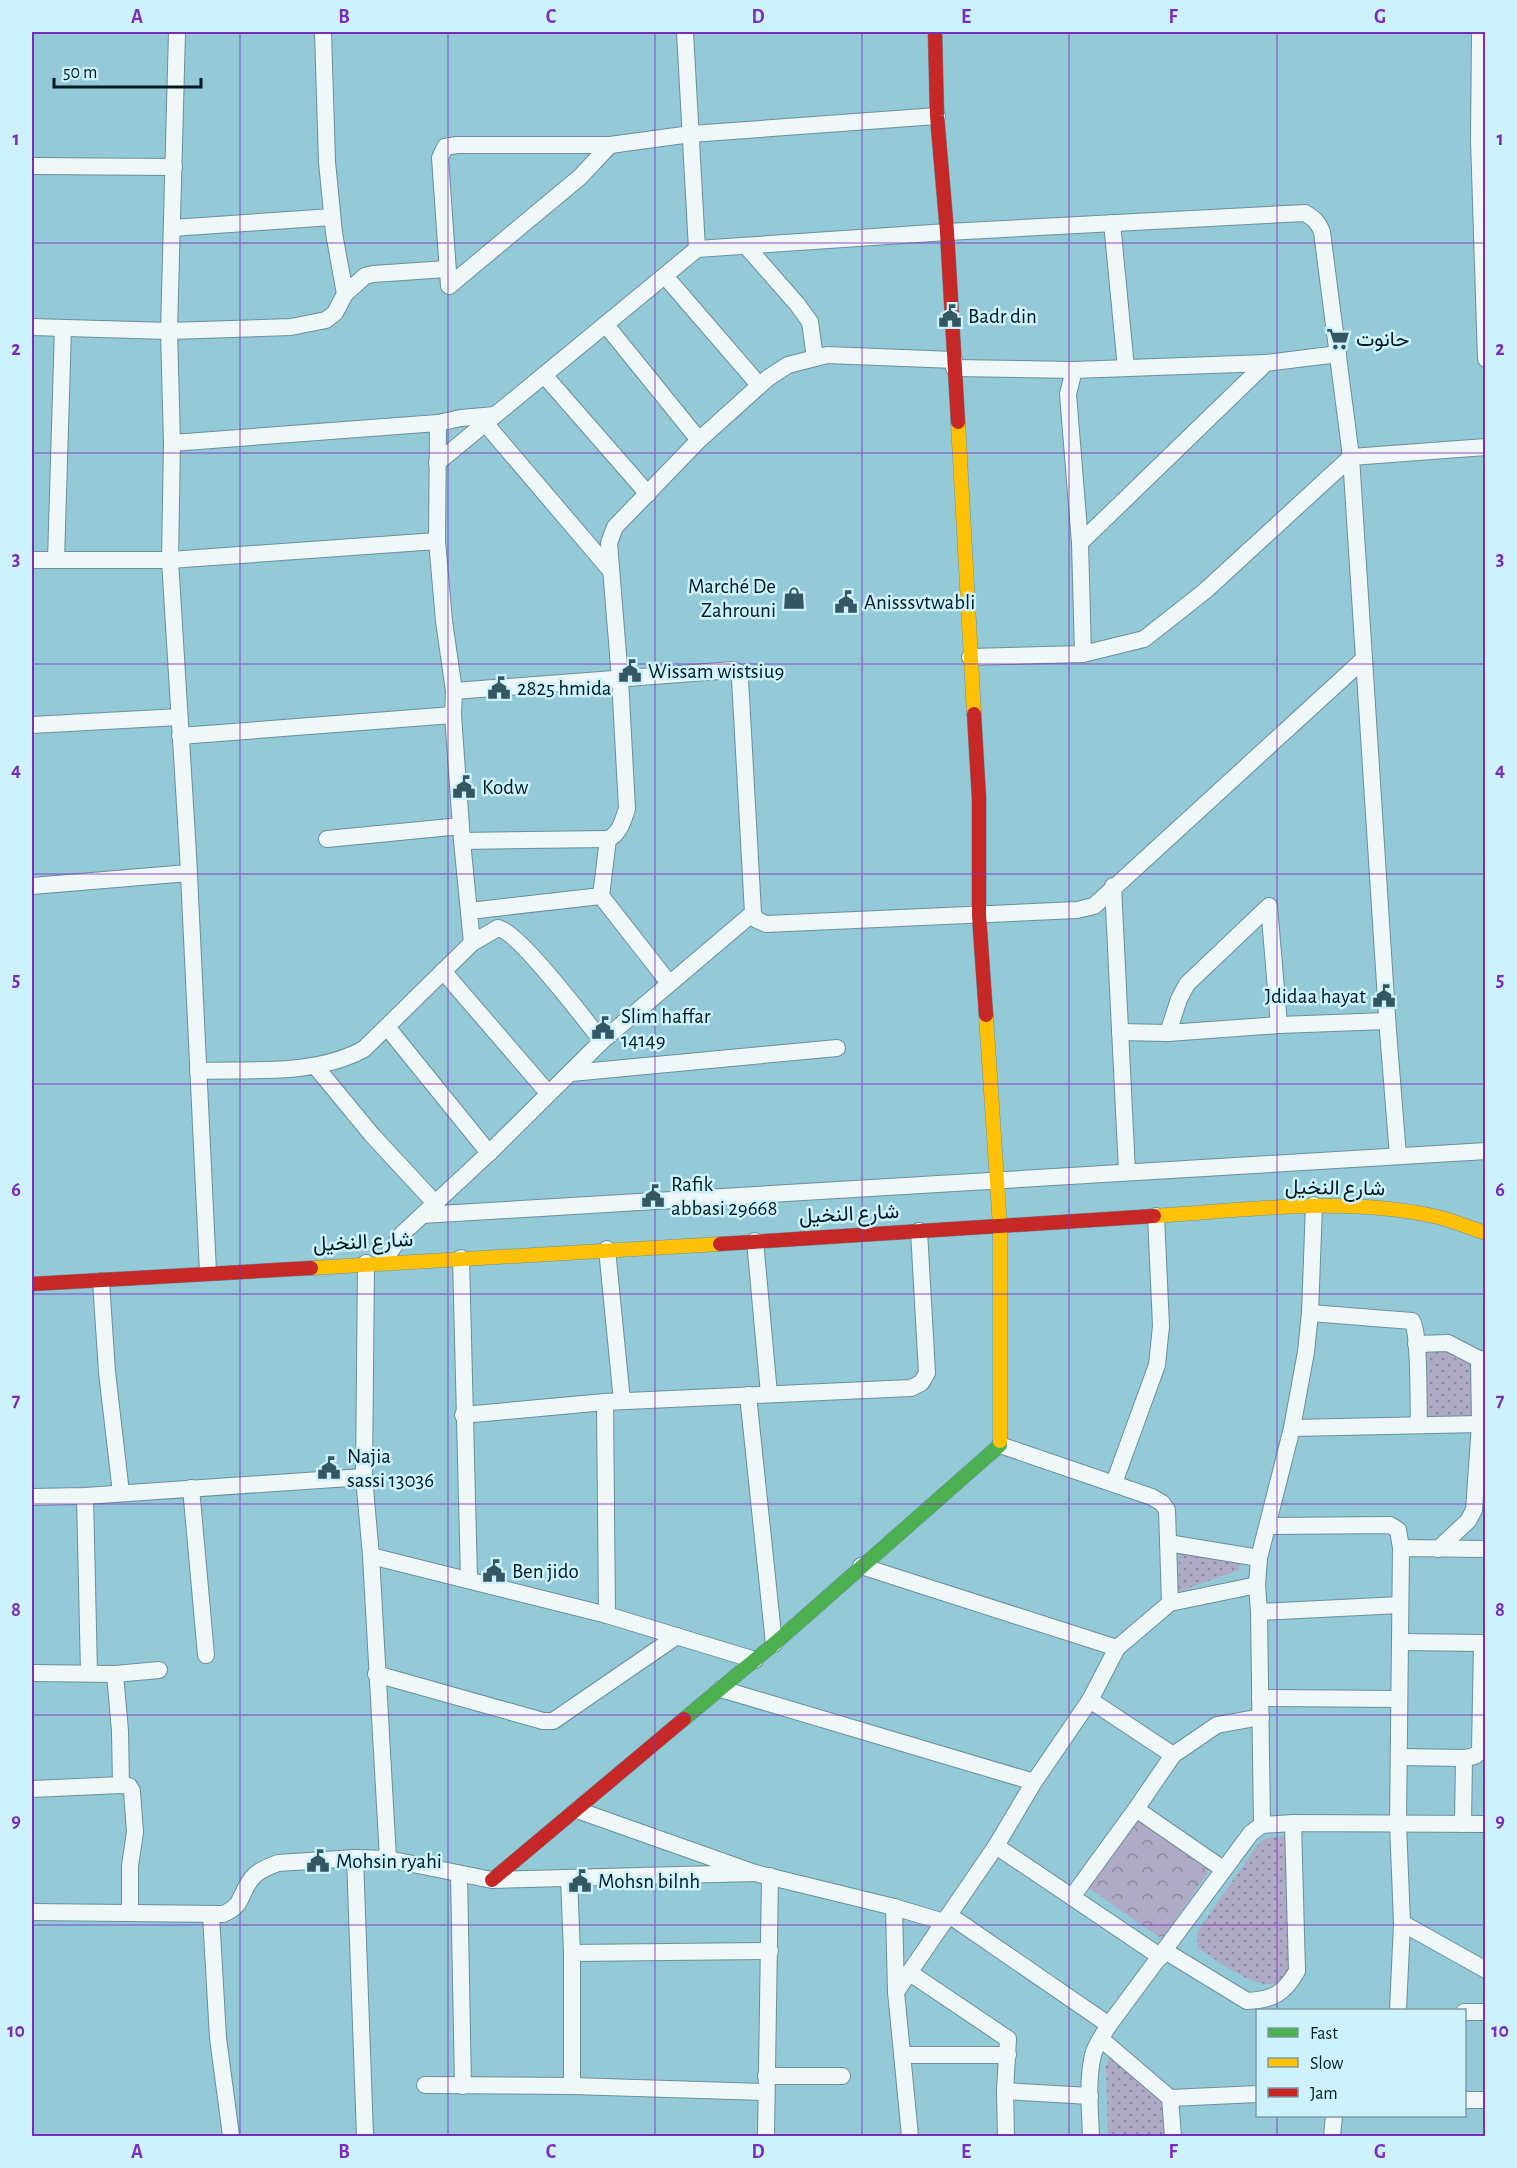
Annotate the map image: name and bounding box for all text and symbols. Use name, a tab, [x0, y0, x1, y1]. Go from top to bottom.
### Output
text: A	[131, 7, 143, 27]
text: B	[338, 7, 350, 27]
text: C	[546, 7, 557, 27]
text: D	[751, 7, 765, 27]
text: E	[961, 7, 971, 27]
text: F	[1168, 7, 1178, 27]
text: G	[1374, 7, 1386, 27]
scale bar	[54, 51, 201, 89]
text: 50 m	[63, 64, 97, 82]
text: 1	[12, 129, 20, 149]
text: 1	[1496, 129, 1504, 149]
public building icon: Badr din	[937, 303, 963, 329]
place label: Badr din	[968, 306, 1037, 327]
supermarket icon: حانوت	[1325, 326, 1351, 352]
place label: حانوت	[1356, 329, 1409, 352]
text: 2	[11, 339, 21, 359]
text: 2	[1495, 339, 1505, 359]
text: 3	[12, 549, 20, 569]
text: 3	[1496, 549, 1504, 569]
place label: Marché De Zahrouni	[688, 576, 776, 621]
shop icon: Marché De Zahrouni	[781, 585, 807, 611]
public building icon: Anisssvtwabli	[833, 589, 859, 615]
place label: Anisssvtwabli	[864, 592, 975, 613]
public building icon: Wissam wistsiu9	[617, 658, 643, 684]
place label: Wissam wistsiu9	[648, 661, 784, 682]
public building icon: 2825 hmida	[486, 675, 512, 701]
place label: 2825 hmida	[517, 678, 612, 699]
text: 4	[11, 760, 21, 780]
text: 4	[1495, 760, 1505, 780]
public building icon: Kodw	[451, 774, 477, 800]
place label: Kodw	[482, 777, 528, 798]
text: 5	[12, 970, 20, 990]
text: 5	[1496, 970, 1504, 990]
public building icon: Jdidaa hayat	[1371, 983, 1397, 1009]
place label: Jdidaa hayat	[1265, 986, 1366, 1007]
place label: Slim haffar 14149	[621, 1006, 711, 1051]
public building icon: Slim haffar 14149	[590, 1015, 616, 1041]
place label: Rafik abbasi 29668	[671, 1174, 777, 1219]
street label: شارع النخيل	[1285, 1177, 1385, 1202]
text: 6	[11, 1180, 21, 1200]
text: 6	[1495, 1180, 1505, 1200]
public building icon: Rafik abbasi 29668	[640, 1183, 666, 1209]
street label: شارع النخيل	[798, 1201, 900, 1230]
street label: شارع النخيل	[312, 1229, 414, 1258]
text: 7	[12, 1390, 21, 1410]
text: 7	[1496, 1390, 1505, 1410]
place label: Najia sassi 13036	[347, 1446, 434, 1491]
public building icon: Najia sassi 13036	[316, 1455, 342, 1481]
public building icon: Ben jido	[481, 1558, 507, 1584]
place label: Ben jido	[512, 1561, 579, 1582]
text: 8	[11, 1600, 21, 1620]
text: 8	[1495, 1600, 1505, 1620]
text: 9	[11, 1811, 21, 1831]
text: 9	[1495, 1811, 1505, 1831]
public building icon: Mohsin ryahi	[305, 1848, 331, 1874]
place label: Mohsin ryahi	[336, 1851, 442, 1872]
public building icon: Mohsn bilnh	[567, 1868, 593, 1894]
place label: Mohsn bilnh	[598, 1871, 700, 1892]
legend	[1256, 2009, 1466, 2117]
text: 10	[7, 2021, 25, 2041]
text: 10	[1491, 2021, 1509, 2041]
text: Fast	[1310, 2025, 1338, 2043]
text: Slow	[1310, 2055, 1343, 2073]
text: Jam	[1310, 2085, 1338, 2103]
text: A	[131, 2142, 143, 2162]
text: B	[338, 2142, 350, 2162]
text: C	[546, 2142, 557, 2162]
text: D	[751, 2142, 765, 2162]
text: E	[961, 2142, 971, 2162]
text: F	[1168, 2142, 1178, 2162]
text: G	[1374, 2142, 1386, 2162]

